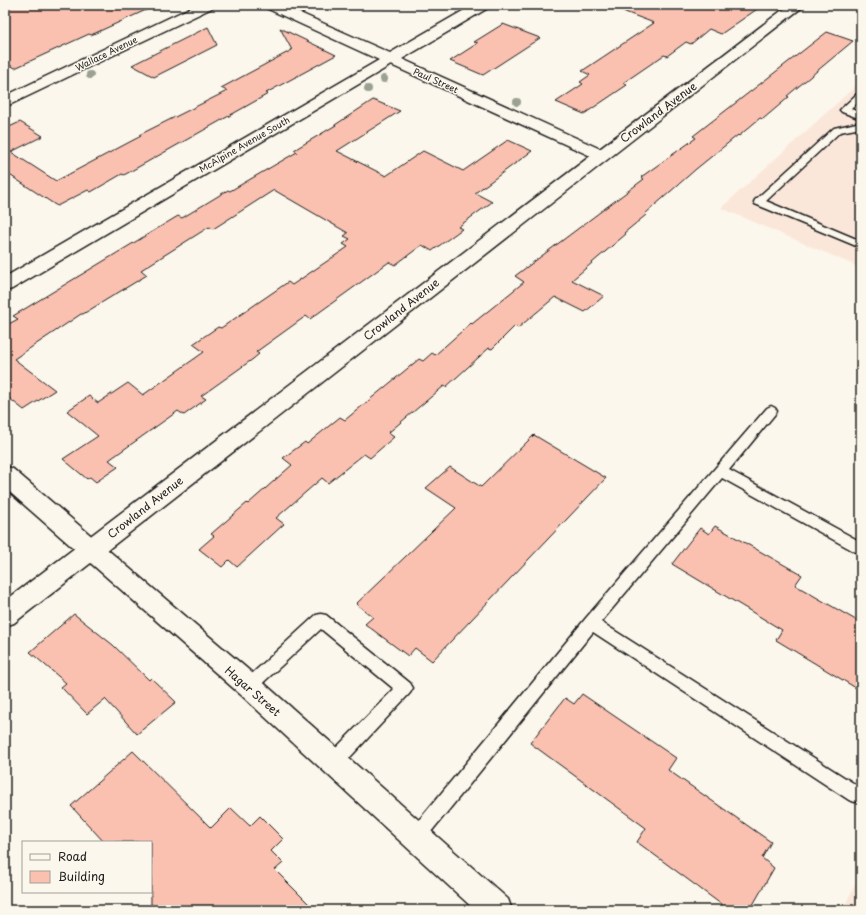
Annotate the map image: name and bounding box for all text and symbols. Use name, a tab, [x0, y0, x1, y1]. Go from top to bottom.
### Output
street label: Wallace Avenue	[73, 32, 139, 74]
street label: Paul Street	[411, 64, 461, 96]
street label: Crowland Avenue	[616, 77, 700, 147]
street label: McAlpine Avenue South	[196, 112, 292, 176]
street label: Crowland Avenue	[359, 274, 443, 344]
street label: Crowland Avenue	[103, 472, 187, 542]
street label: Hagar Street	[221, 662, 285, 720]
legend	[22, 841, 152, 893]
text: Road	[58, 847, 87, 865]
text: Building	[58, 867, 105, 885]

